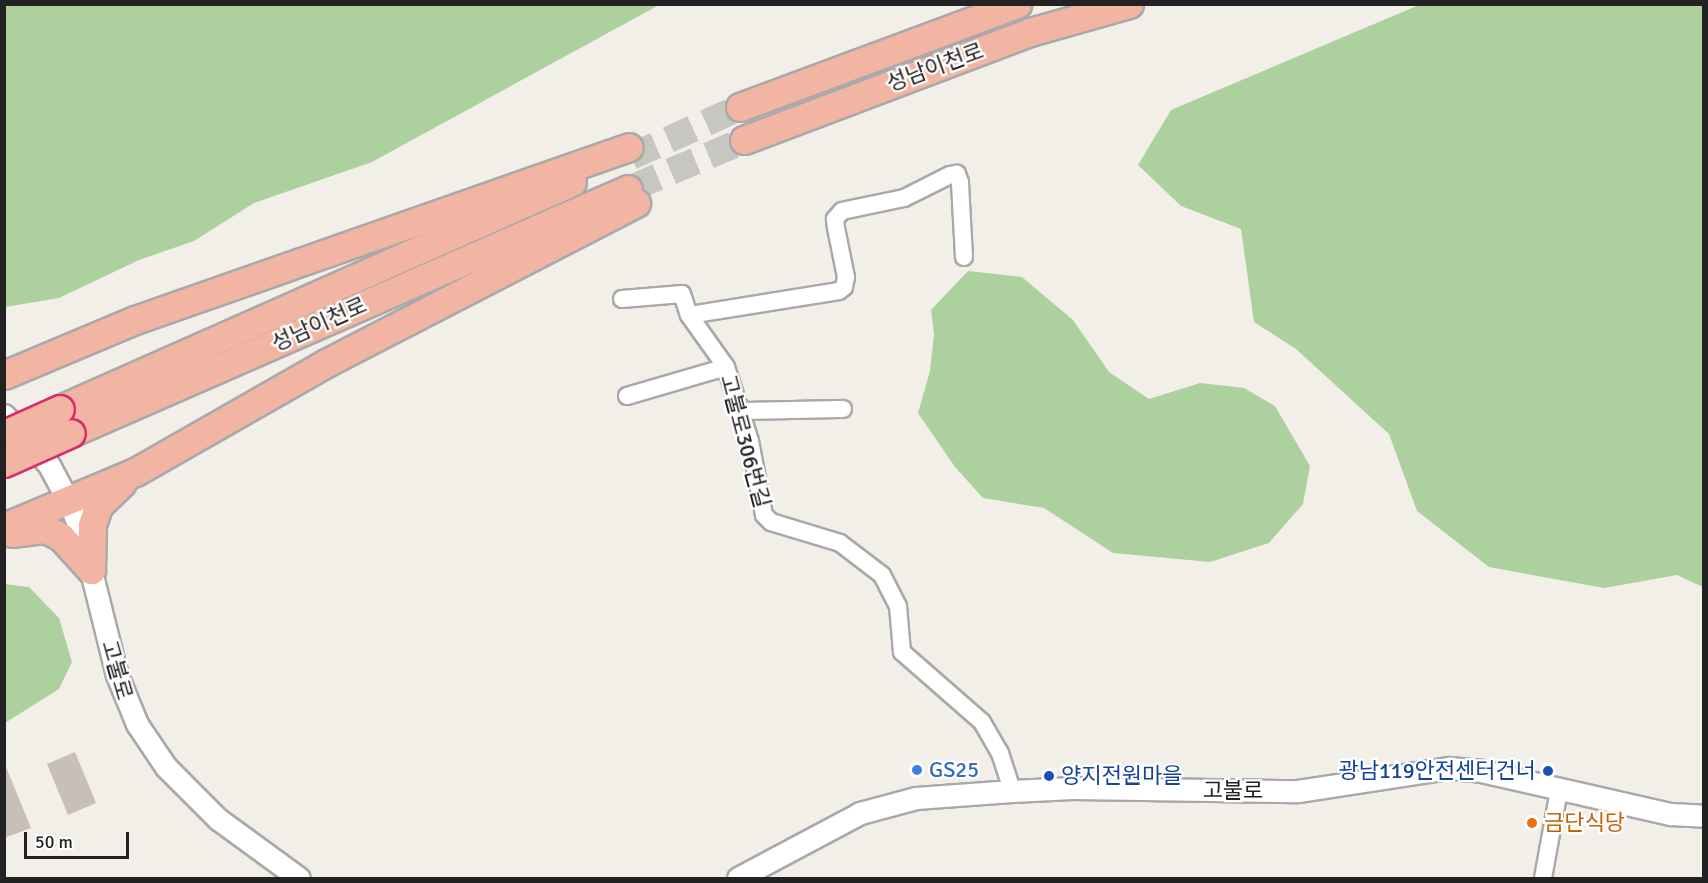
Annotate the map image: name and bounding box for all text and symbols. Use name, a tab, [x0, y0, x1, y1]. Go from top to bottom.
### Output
street label: 성남이천로	[883, 37, 987, 97]
street label: 성남이천로	[267, 291, 371, 357]
street label: 고불로306번길	[715, 371, 775, 511]
street label: 고불로	[96, 637, 138, 703]
place label: GS25	[929, 757, 979, 783]
place label: 광남119안전센터건너	[1338, 758, 1536, 784]
marker: GS25	[910, 763, 924, 777]
place label: 양지전원마을	[1061, 763, 1182, 789]
marker: 광남119안전센터건너	[1541, 764, 1555, 778]
marker: 양지전원마을	[1042, 769, 1056, 783]
street label: 고불로	[1203, 778, 1263, 804]
place label: 금단식당	[1544, 810, 1625, 836]
marker: 금단식당	[1525, 816, 1539, 830]
scale bar	[27, 820, 132, 858]
text: 50 m	[35, 831, 73, 853]

